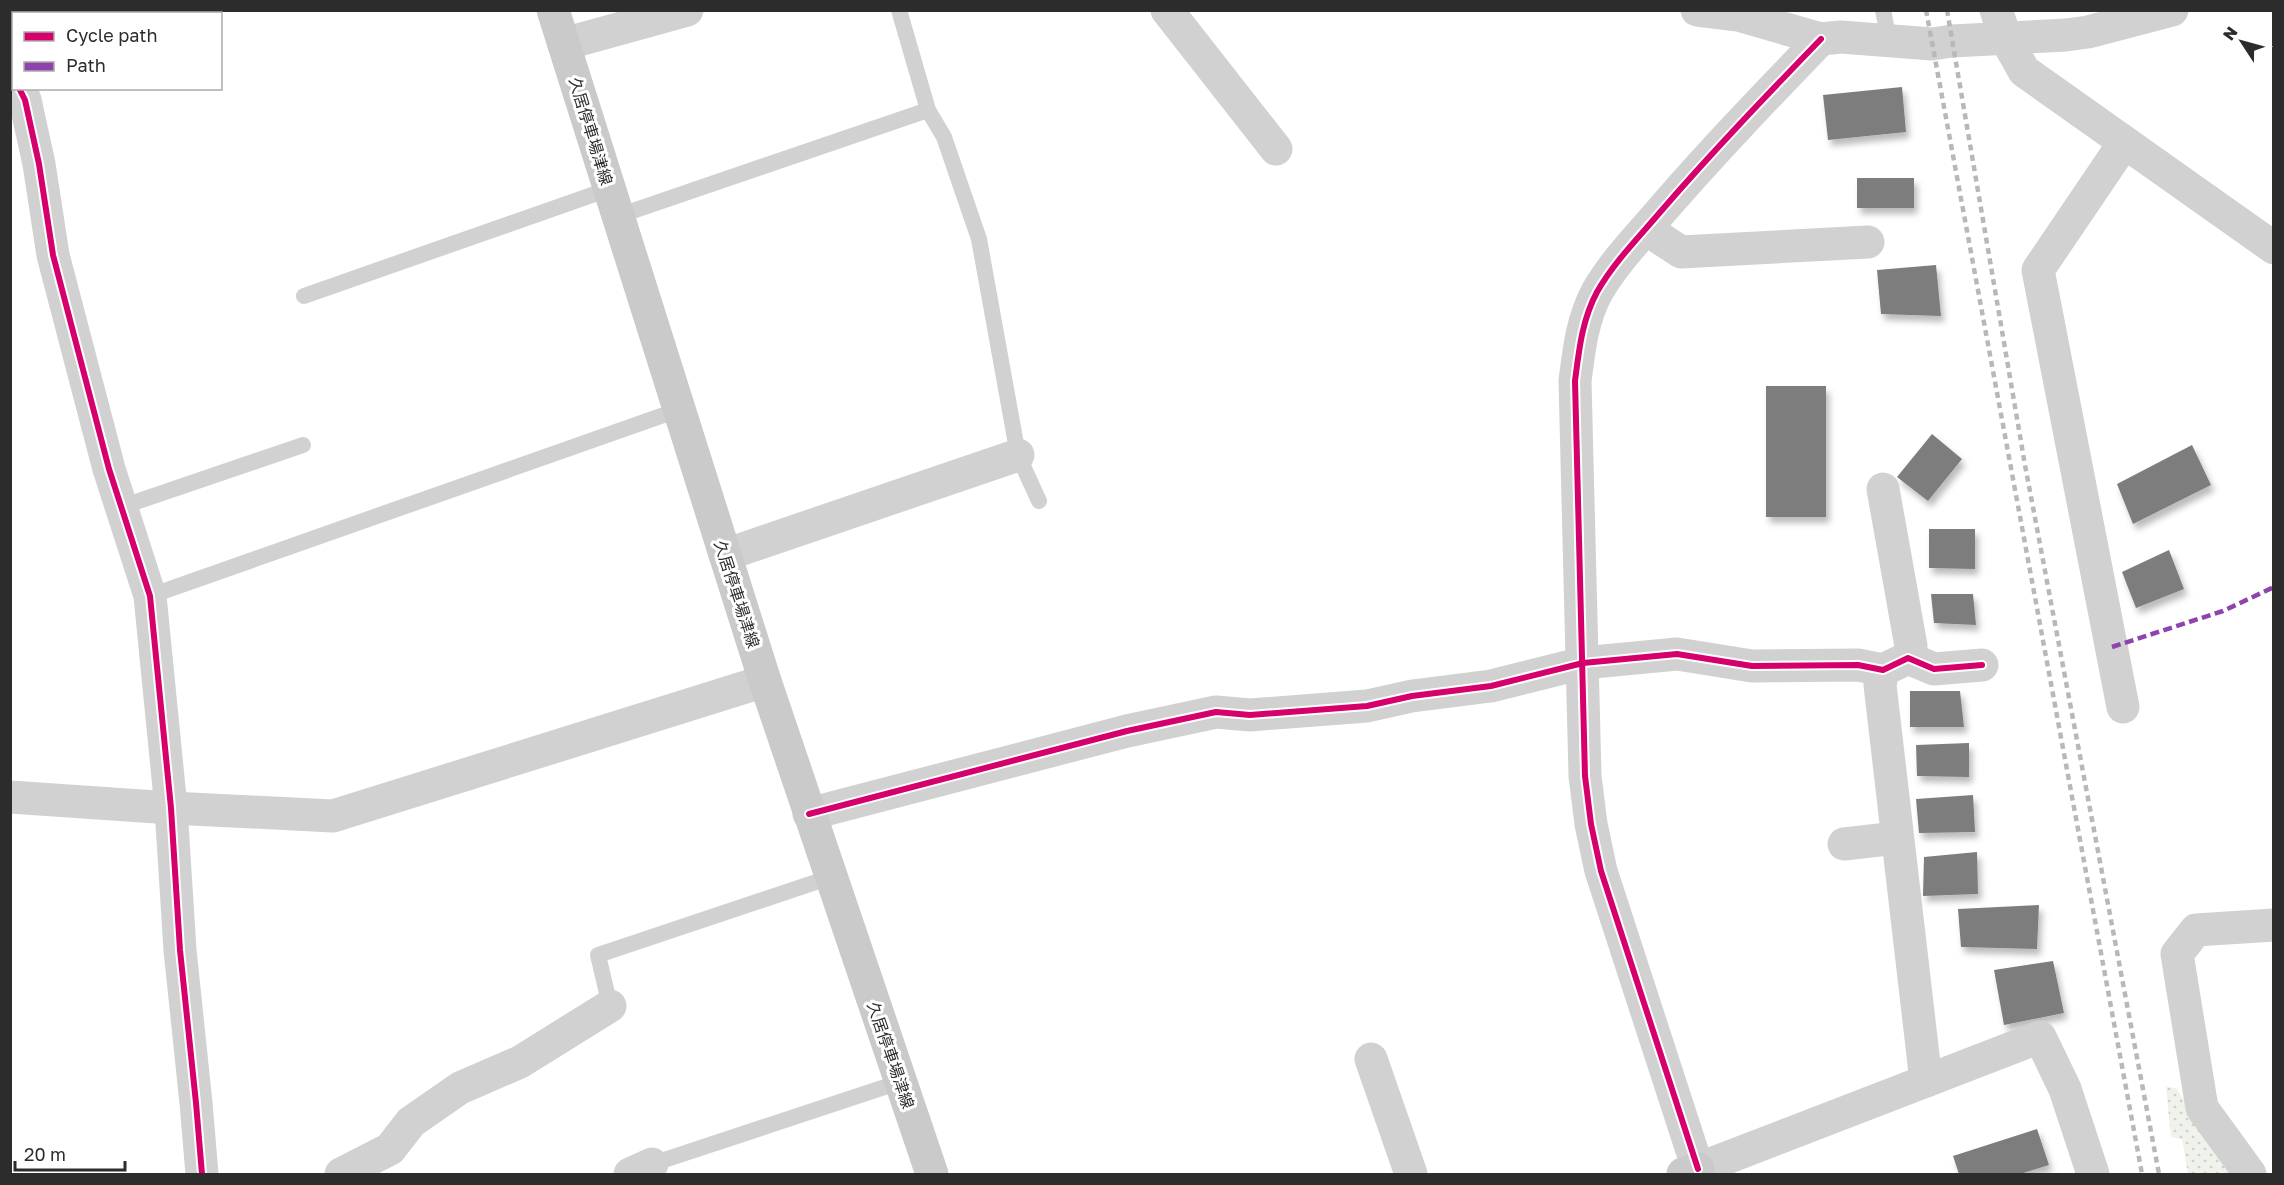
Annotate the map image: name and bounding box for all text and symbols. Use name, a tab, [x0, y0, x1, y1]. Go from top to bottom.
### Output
legend	[12, 12, 222, 90]
north arrow	[2212, 12, 2272, 72]
text: N	[2218, 22, 2242, 44]
text: Cycle path	[66, 24, 158, 46]
text: Path	[66, 54, 106, 76]
street label: 久居停車場津線	[565, 75, 617, 187]
street label: 久居停車場津線	[710, 538, 764, 650]
street label: 久居停車場津線	[863, 999, 919, 1111]
scale bar	[15, 1134, 124, 1172]
text: 20 m	[24, 1143, 66, 1165]

